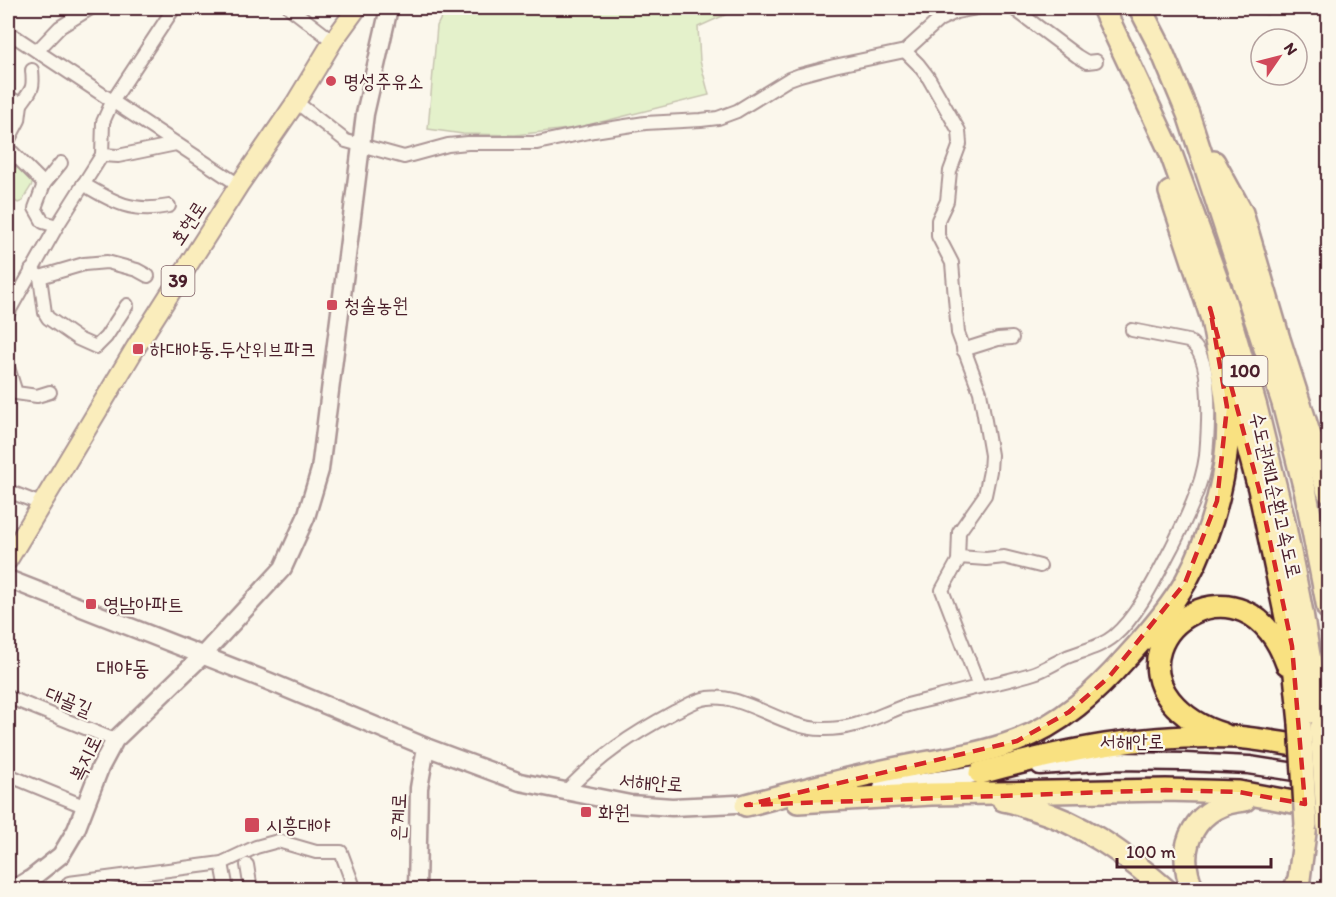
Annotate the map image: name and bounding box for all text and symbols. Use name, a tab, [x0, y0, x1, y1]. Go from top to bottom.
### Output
north arrow	[1249, 27, 1309, 87]
text: N	[1280, 39, 1302, 59]
place label: 명성주유소	[343, 69, 423, 93]
marker: 명성주유소	[324, 74, 338, 88]
street label: 호현로	[165, 196, 211, 250]
road number: 39	[162, 266, 195, 296]
place label: 청솔농원	[344, 293, 408, 317]
marker: 청솔농원	[325, 298, 339, 312]
place label: 하대야동.두산위브파크	[150, 337, 316, 361]
marker: 하대야동.두산위브파크	[131, 342, 145, 356]
road number: 100	[1222, 356, 1268, 386]
street label: 수도권제1순환고속도로	[1245, 409, 1307, 581]
place label: 영남아파트	[103, 592, 183, 616]
marker: 영남아파트	[84, 597, 98, 611]
district label: 대야동	[96, 654, 150, 681]
street label: 대골길	[42, 681, 96, 721]
street label: 서해안로	[1100, 729, 1164, 753]
street label: 복지로	[64, 731, 106, 785]
street label: 서해안로	[618, 768, 684, 796]
street label: 은계로	[385, 792, 411, 842]
place label: 화원	[598, 800, 630, 824]
marker: 화원	[579, 805, 593, 819]
place label: 시흥대야	[266, 813, 330, 837]
marker: 시흥대야	[243, 816, 261, 834]
scale bar	[1117, 831, 1272, 869]
text: 100 m	[1126, 841, 1176, 863]

